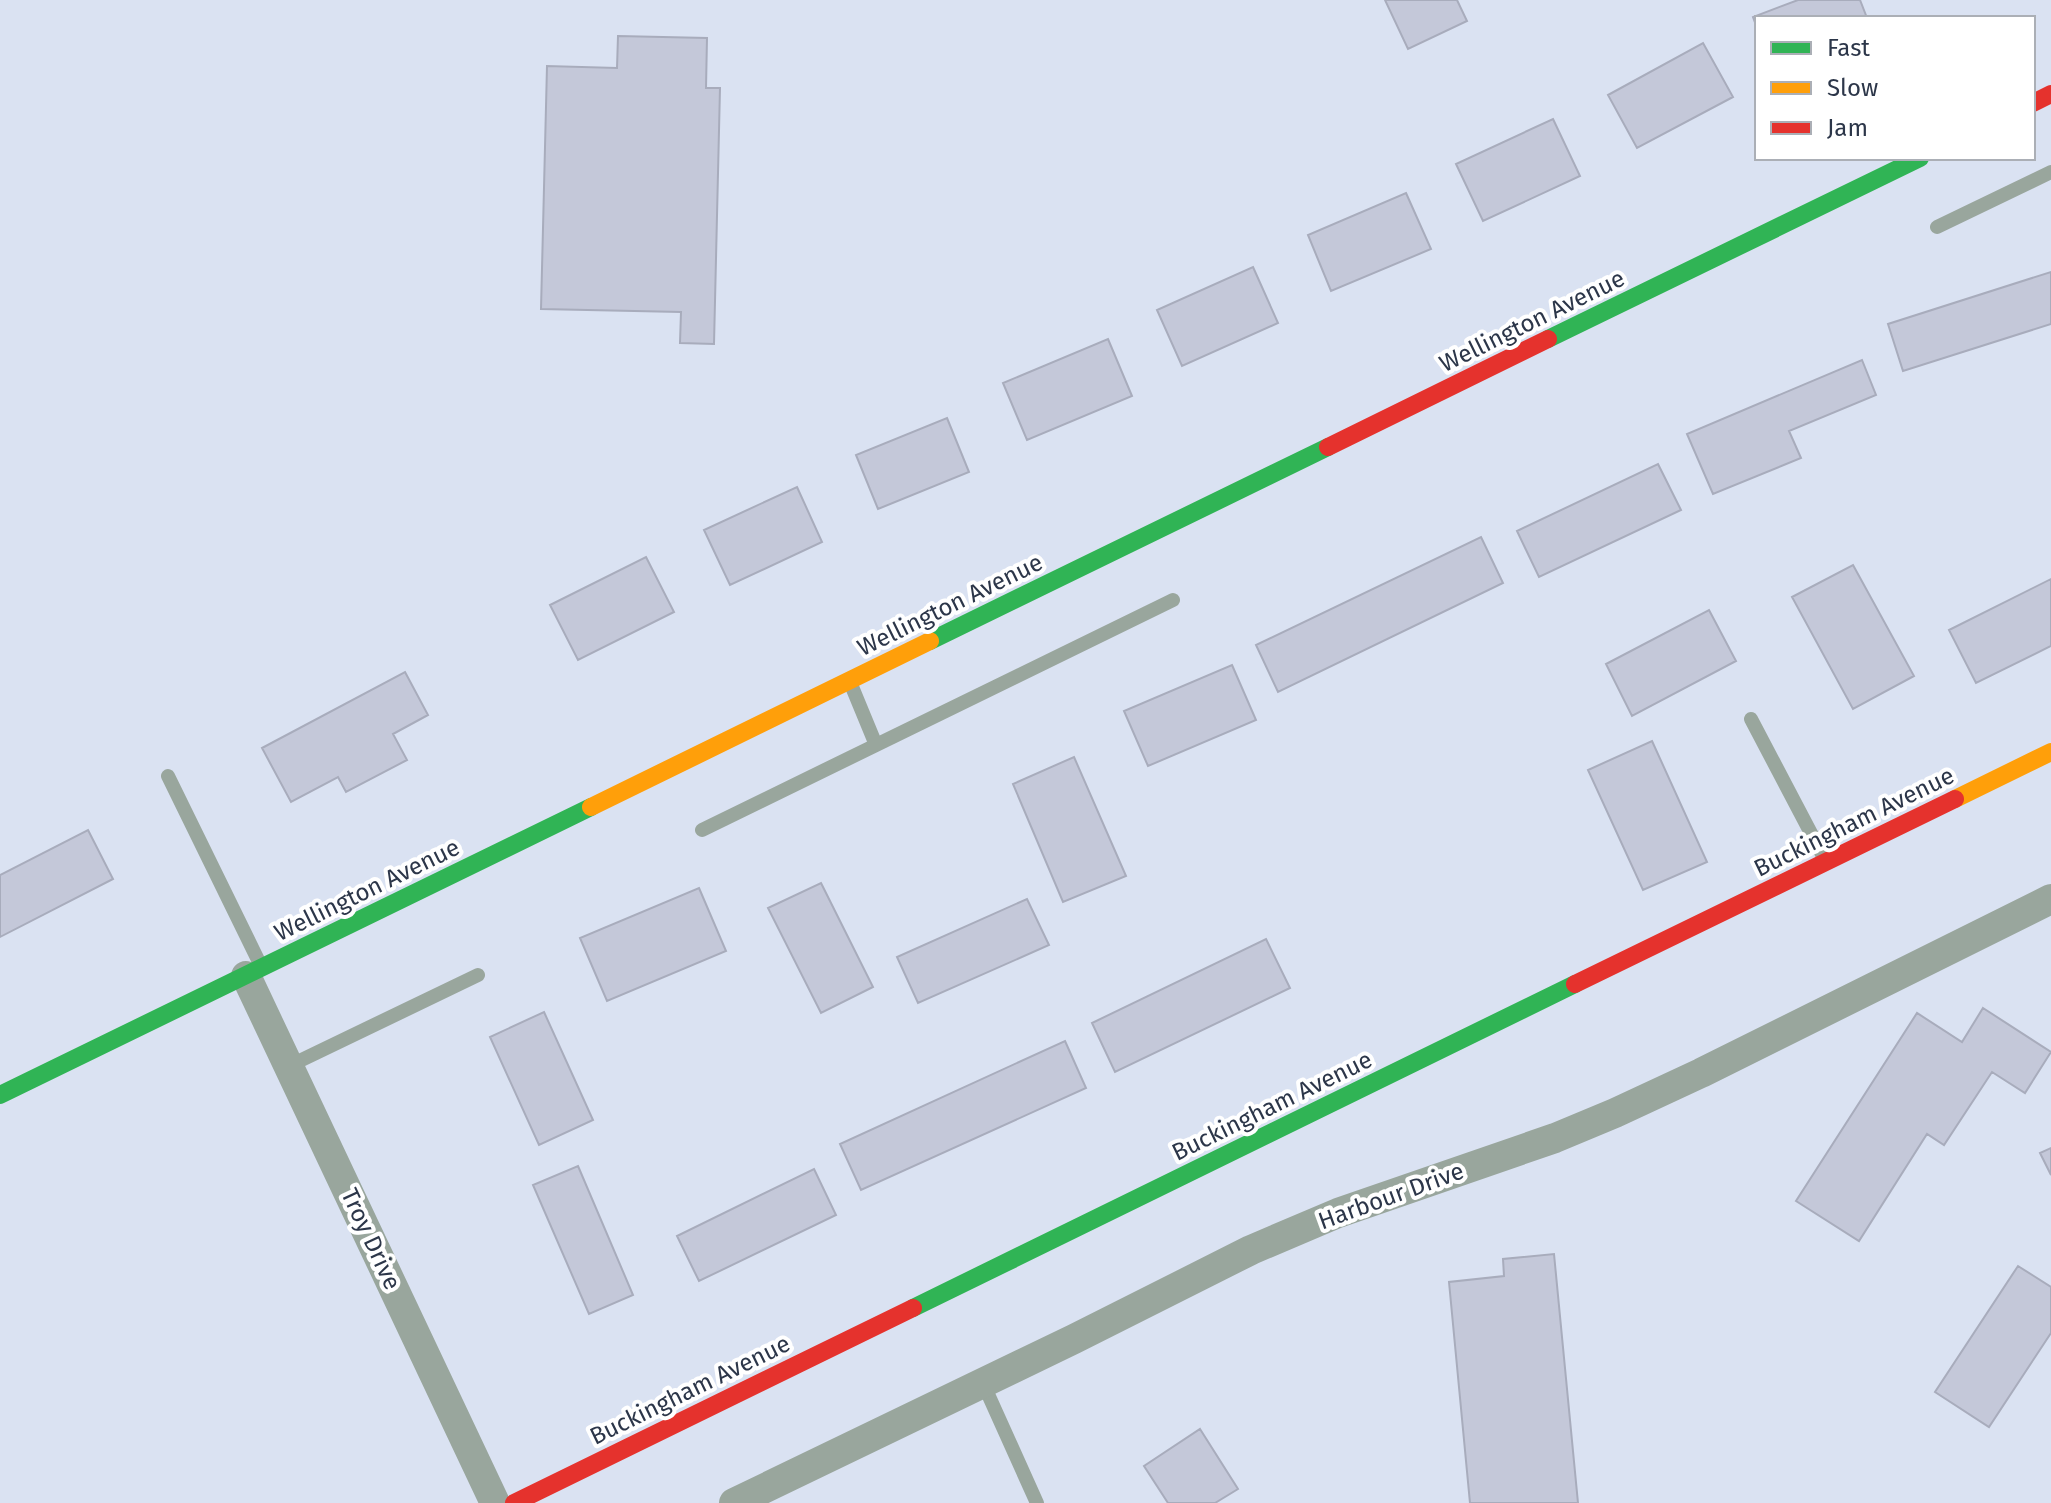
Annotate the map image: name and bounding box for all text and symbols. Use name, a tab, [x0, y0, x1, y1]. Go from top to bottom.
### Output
legend	[1755, 16, 2035, 160]
text: Fast	[1827, 34, 1870, 62]
text: Slow	[1827, 74, 1878, 102]
text: Jam	[1827, 114, 1868, 142]
street label: Wellington Avenue	[1435, 264, 1629, 378]
street label: Wellington Avenue	[853, 548, 1047, 662]
street label: Buckingham Avenue	[1749, 761, 1959, 883]
street label: Wellington Avenue	[270, 833, 464, 947]
street label: Buckingham Avenue	[1167, 1045, 1377, 1167]
street label: Harbour Drive	[1314, 1157, 1468, 1235]
street label: Troy Drive	[335, 1184, 407, 1294]
street label: Buckingham Avenue	[585, 1329, 795, 1451]

